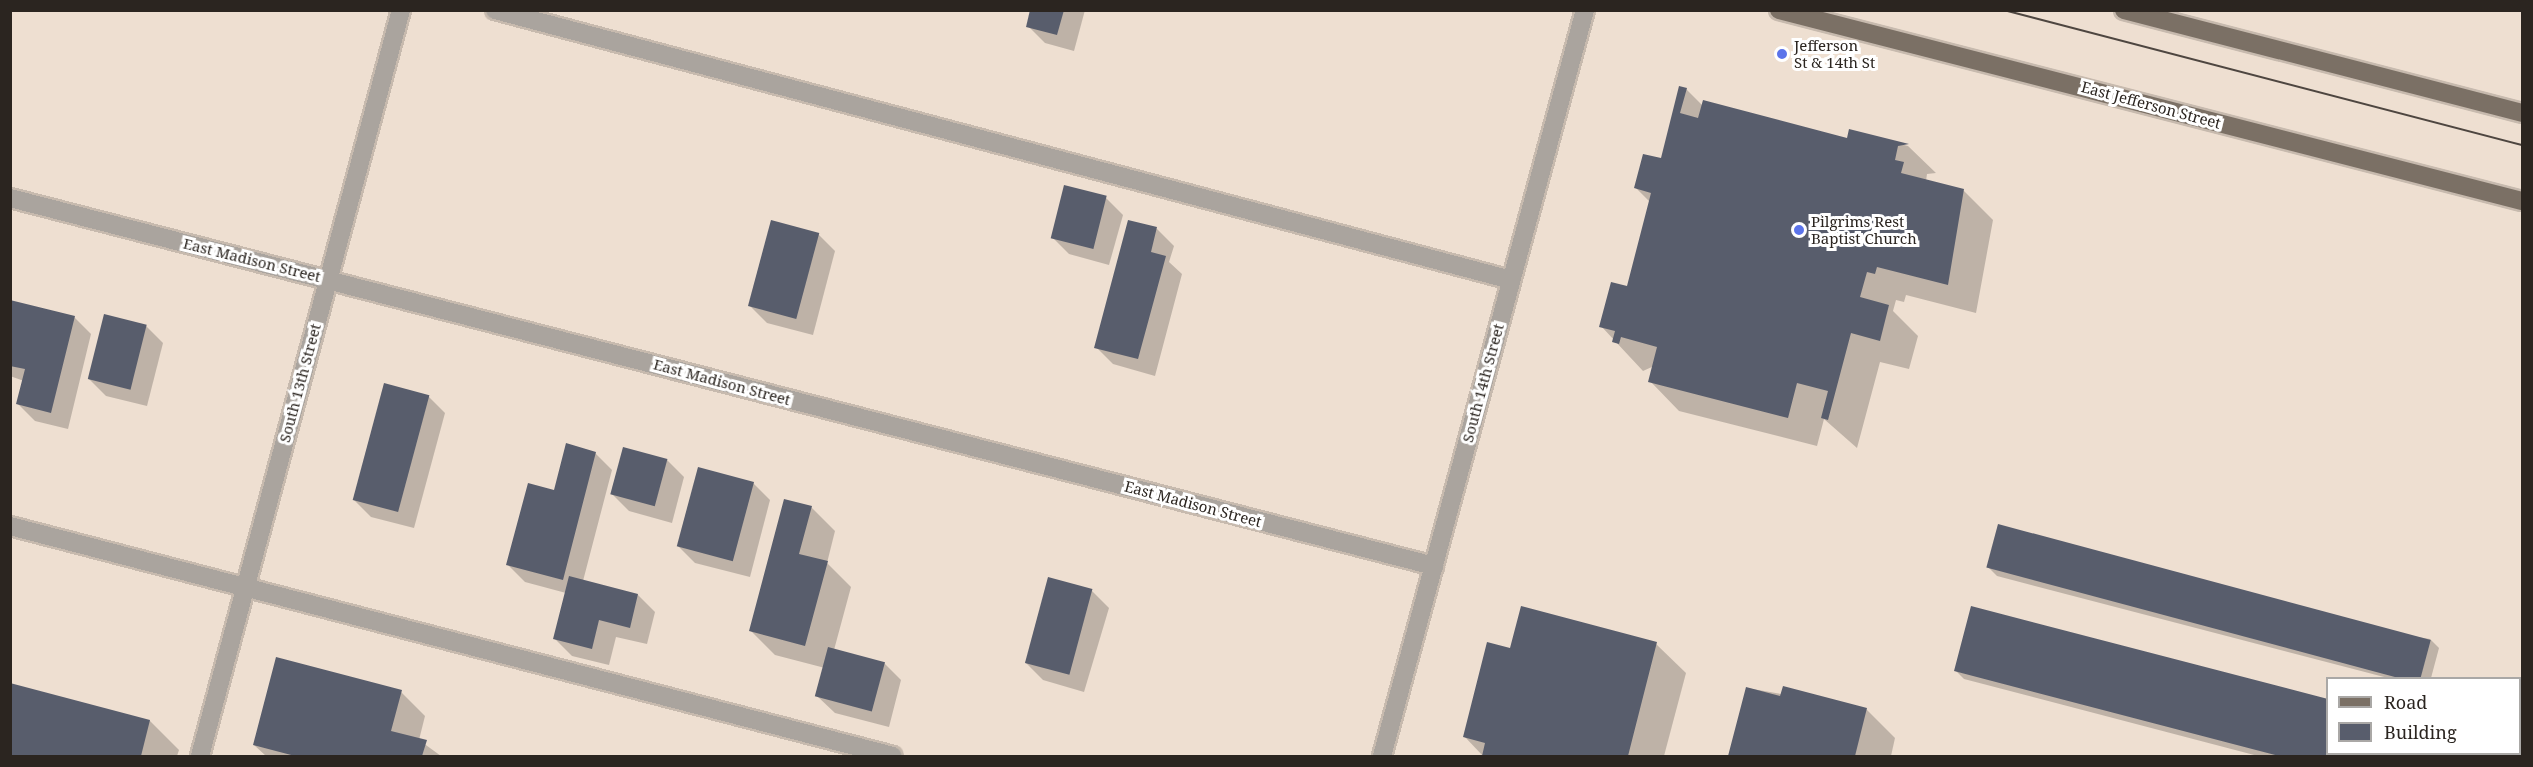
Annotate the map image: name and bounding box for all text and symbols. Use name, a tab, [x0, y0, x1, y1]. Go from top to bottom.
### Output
place label: Jefferson St & 14th St	[1794, 36, 1875, 71]
marker: Jefferson St & 14th St	[1775, 47, 1789, 61]
street label: East Jefferson Street	[2079, 78, 2223, 132]
place label: Pilgrims Rest Baptist Church	[1811, 212, 1917, 247]
marker: Pilgrims Rest Baptist Church	[1792, 223, 1806, 237]
street label: East Madison Street	[181, 234, 323, 286]
street label: South 13th Street	[275, 322, 325, 444]
street label: South 14th Street	[1458, 322, 1508, 444]
street label: East Madison Street	[652, 355, 792, 409]
street label: East Madison Street	[1123, 477, 1263, 531]
legend	[2326, 677, 2521, 755]
text: Road	[2384, 690, 2427, 714]
text: Building	[2384, 720, 2457, 744]

